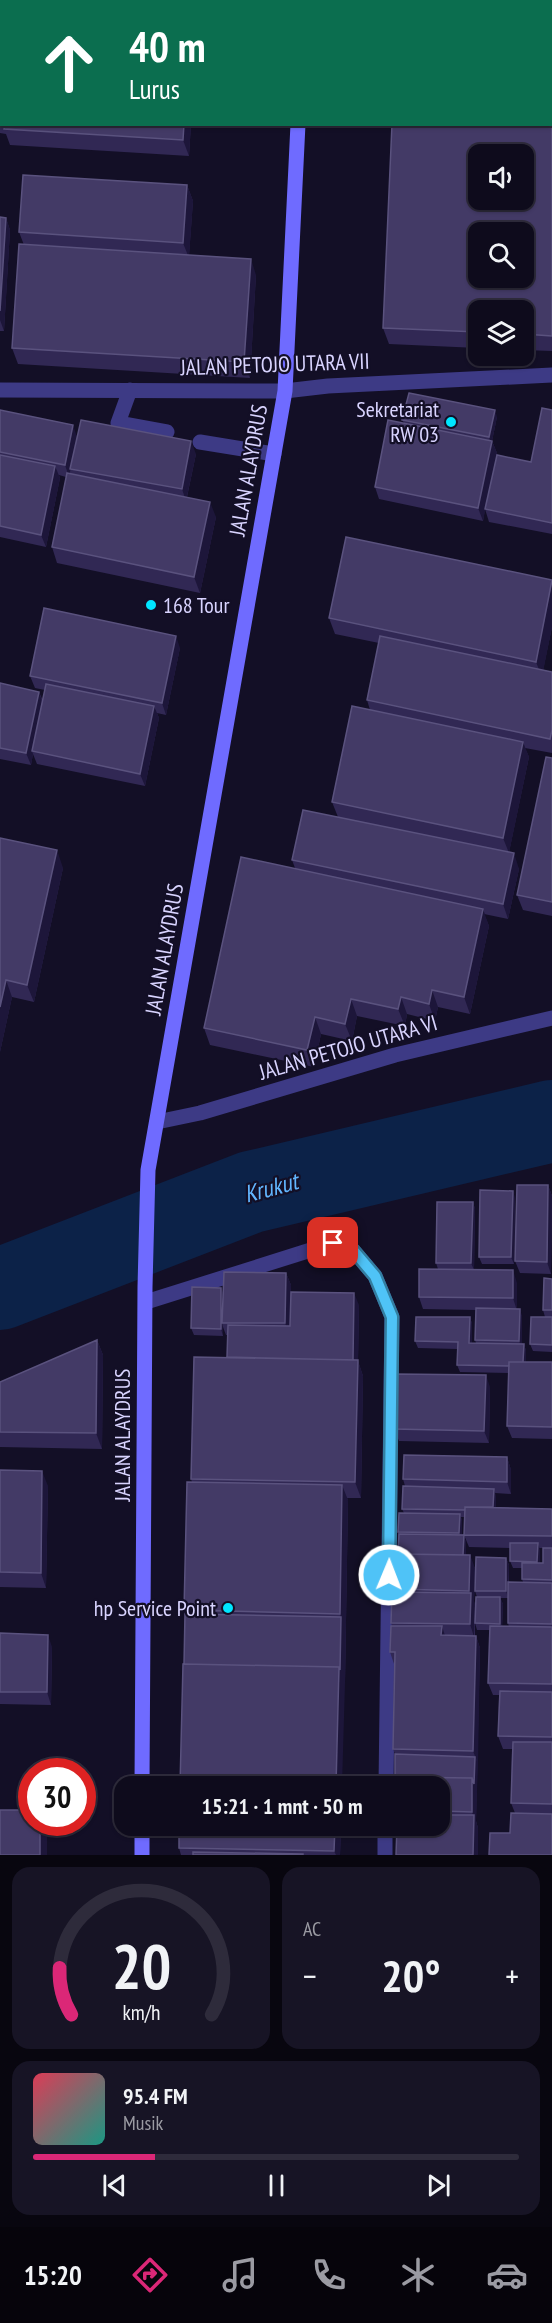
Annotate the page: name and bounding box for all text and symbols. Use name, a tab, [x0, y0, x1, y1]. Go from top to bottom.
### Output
text: 40 m	[129, 19, 206, 74]
icon: ahead	[30, 24, 108, 102]
text: Lurus	[129, 72, 180, 106]
map controls	[468, 144, 534, 366]
button: sound	[468, 144, 534, 210]
button: search	[468, 222, 534, 288]
button: layers	[468, 300, 534, 366]
street label: JALAN PETOJO UTARA VII	[179, 347, 370, 381]
place label: Sekretariat RW 03	[356, 395, 439, 448]
street label: JALAN ALAYDRUS	[222, 402, 273, 539]
marker: Sekretariat RW 03	[444, 415, 458, 429]
place label: 168 Tour	[163, 591, 229, 619]
marker: 168 Tour	[144, 598, 158, 612]
street label: JALAN ALAYDRUS	[138, 881, 189, 1018]
street label: JALAN PETOJO UTARA VI	[255, 1008, 440, 1086]
water label: Krukut	[240, 1165, 304, 1210]
pin	[307, 1217, 358, 1268]
icon: arrive	[316, 1226, 349, 1259]
street label: JALAN ALAYDRUS	[108, 1368, 136, 1503]
position arrow	[357, 1543, 421, 1607]
place label: hp Service Point	[94, 1594, 216, 1622]
marker: hp Service Point	[221, 1601, 235, 1615]
speed limit sign: 30	[18, 1758, 96, 1836]
text: 15:21 · 1 mnt · 50 m	[202, 1792, 362, 1820]
text: AC	[303, 1916, 321, 1942]
text: 20	[111, 1925, 171, 2006]
text: 20°	[381, 1946, 441, 2004]
text: −	[303, 1954, 317, 1997]
text: +	[505, 1954, 519, 1997]
text: km/h	[122, 1998, 160, 2026]
text: 95.4 FM	[123, 2082, 188, 2110]
text: Musik	[123, 2110, 163, 2136]
icon: previous	[98, 2169, 131, 2202]
icon: pause	[260, 2169, 293, 2202]
icon: next	[422, 2169, 455, 2202]
icon: directions	[129, 2254, 171, 2296]
icon: music	[219, 2254, 261, 2296]
icon: phone	[308, 2254, 350, 2296]
icon: climate	[397, 2254, 439, 2296]
icon: car	[486, 2254, 528, 2296]
text: 15:20	[24, 2258, 82, 2292]

